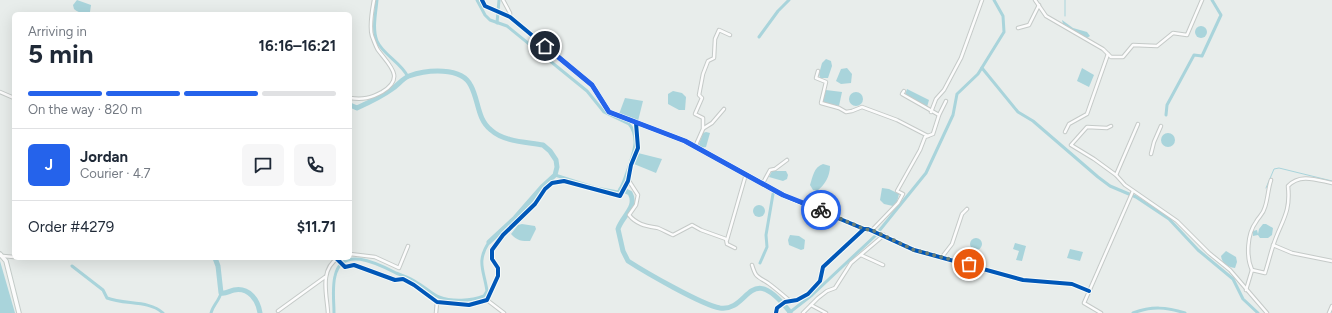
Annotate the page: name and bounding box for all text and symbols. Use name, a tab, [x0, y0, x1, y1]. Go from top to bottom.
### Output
text: Arriving in	[28, 24, 87, 39]
pin	[528, 29, 562, 63]
icon: home	[534, 35, 556, 57]
text: 16:16–16:21	[259, 37, 336, 55]
text: 5 min	[28, 38, 94, 70]
text: On the way · 820 m	[28, 102, 142, 117]
button: chat	[242, 144, 284, 186]
button: phone	[294, 144, 336, 186]
text: Jordan	[80, 148, 128, 166]
text: J	[45, 156, 53, 174]
text: Courier · 4.7	[80, 166, 151, 181]
courier	[801, 190, 841, 230]
icon: bike	[810, 199, 832, 221]
text: Order #4279	[28, 218, 114, 236]
text: $11.71	[297, 218, 336, 236]
pin	[952, 247, 986, 281]
icon: bag	[958, 253, 980, 275]

